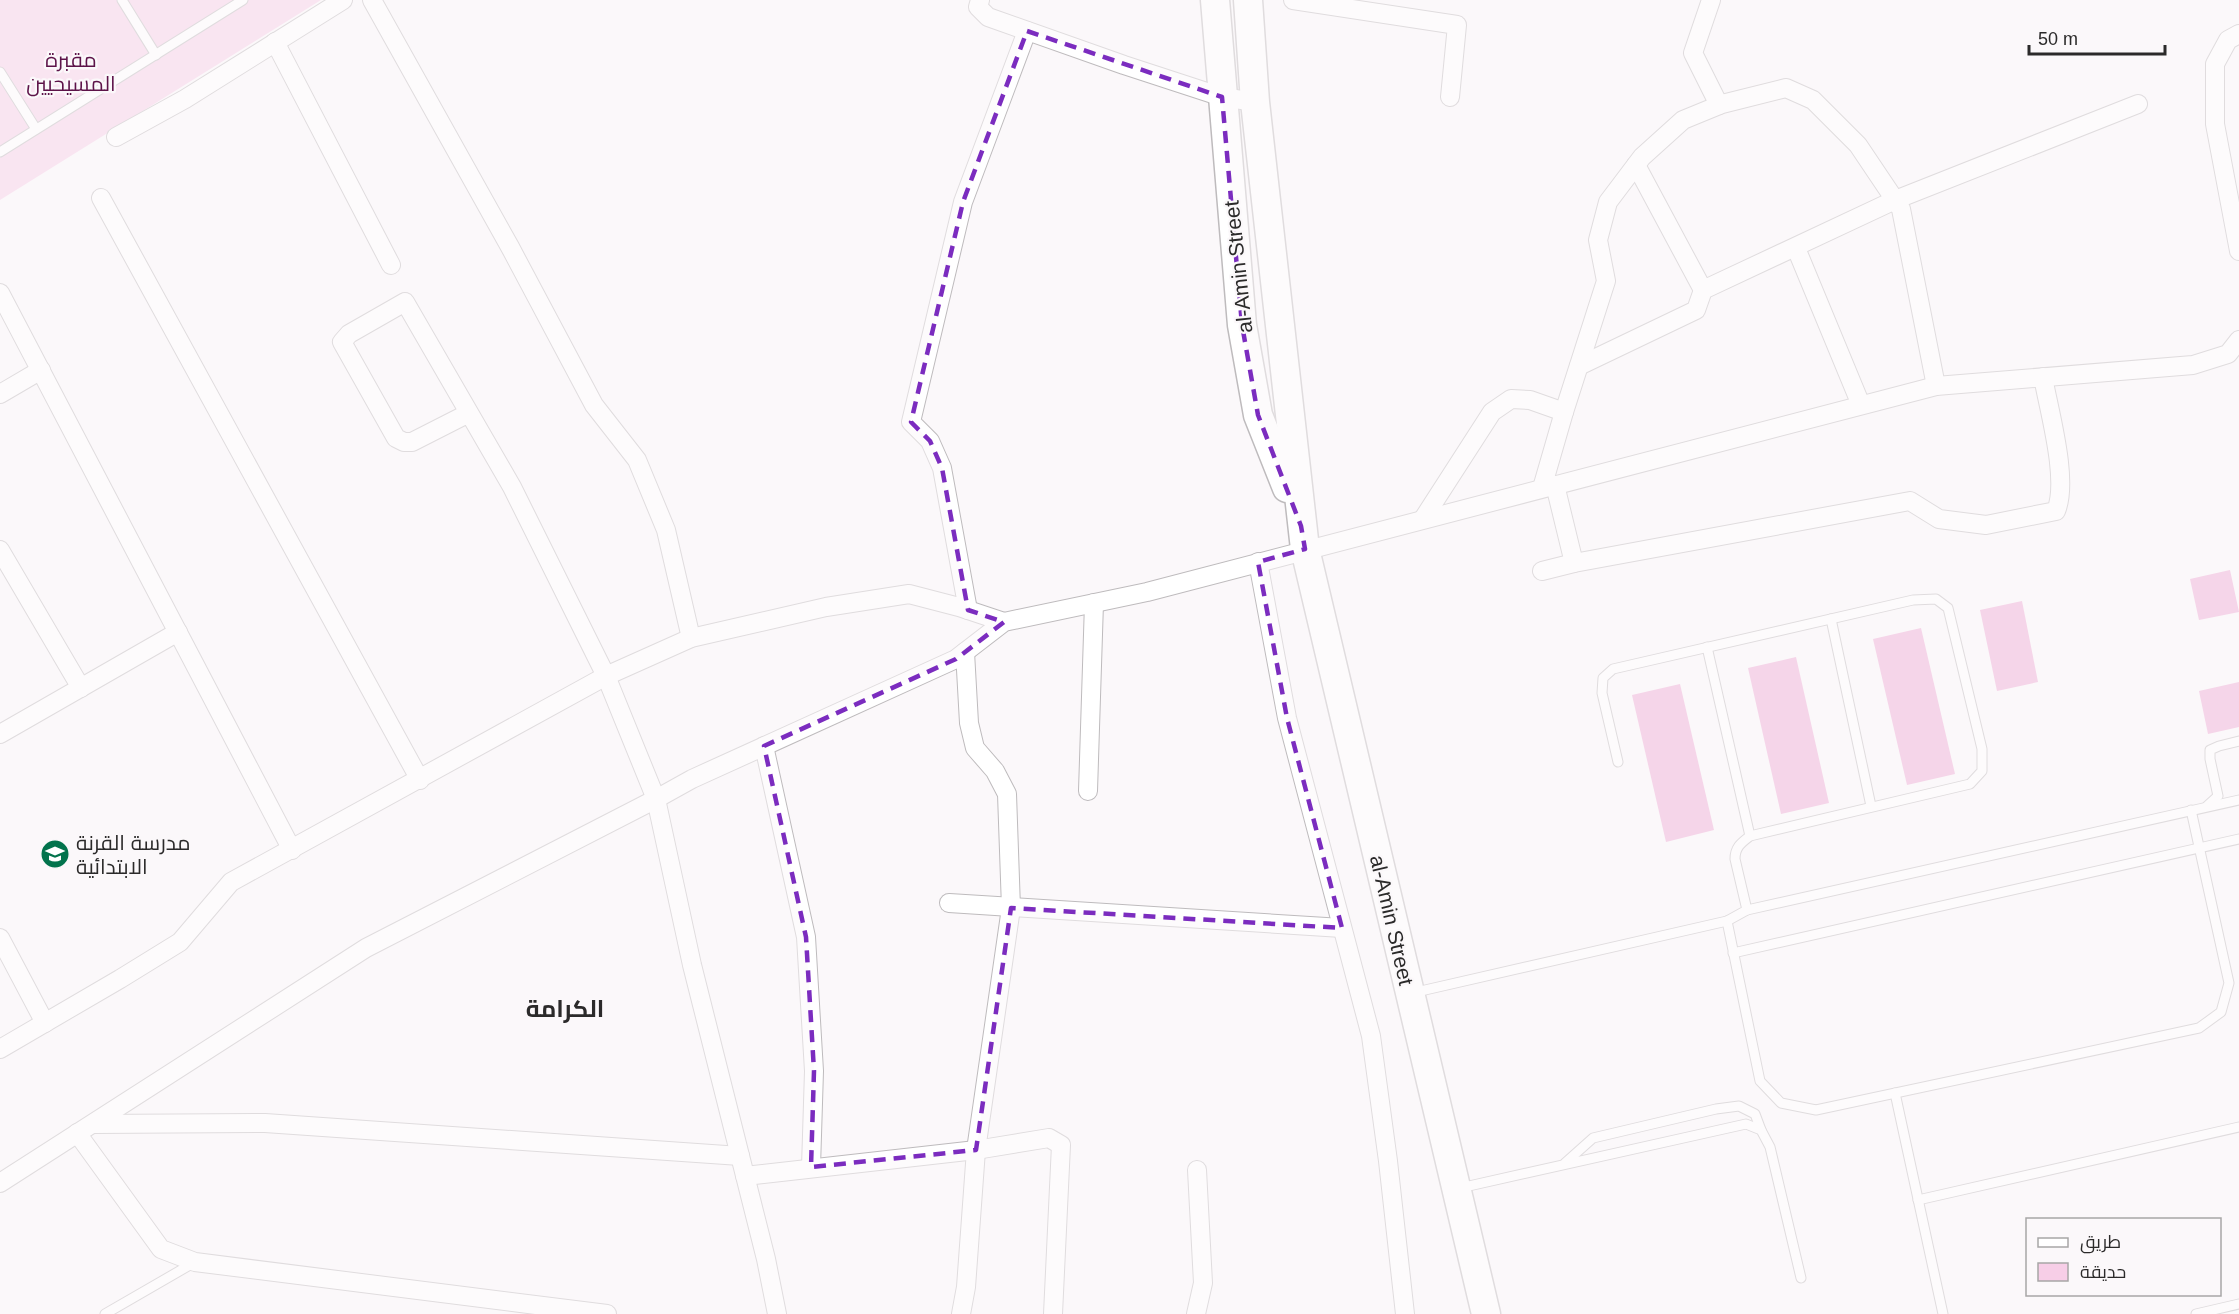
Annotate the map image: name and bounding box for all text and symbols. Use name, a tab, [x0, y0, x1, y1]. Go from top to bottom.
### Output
scale bar	[2029, 18, 2166, 56]
text: 50 m	[2038, 29, 2078, 49]
park label: مقبرة المسيحيين	[26, 48, 116, 97]
street label: al-Amin Street	[1220, 199, 1256, 334]
place label: مدرسة القرنة الابتدائية	[76, 831, 190, 878]
school or university icon: مدرسة القرنة الابتدائية	[39, 838, 71, 870]
street label: al-Amin Street	[1366, 853, 1418, 988]
district label: الكرامة	[526, 995, 604, 1023]
legend	[2026, 1218, 2221, 1296]
text: طريق	[2080, 1232, 2121, 1254]
text: حديقة	[2080, 1262, 2126, 1282]

